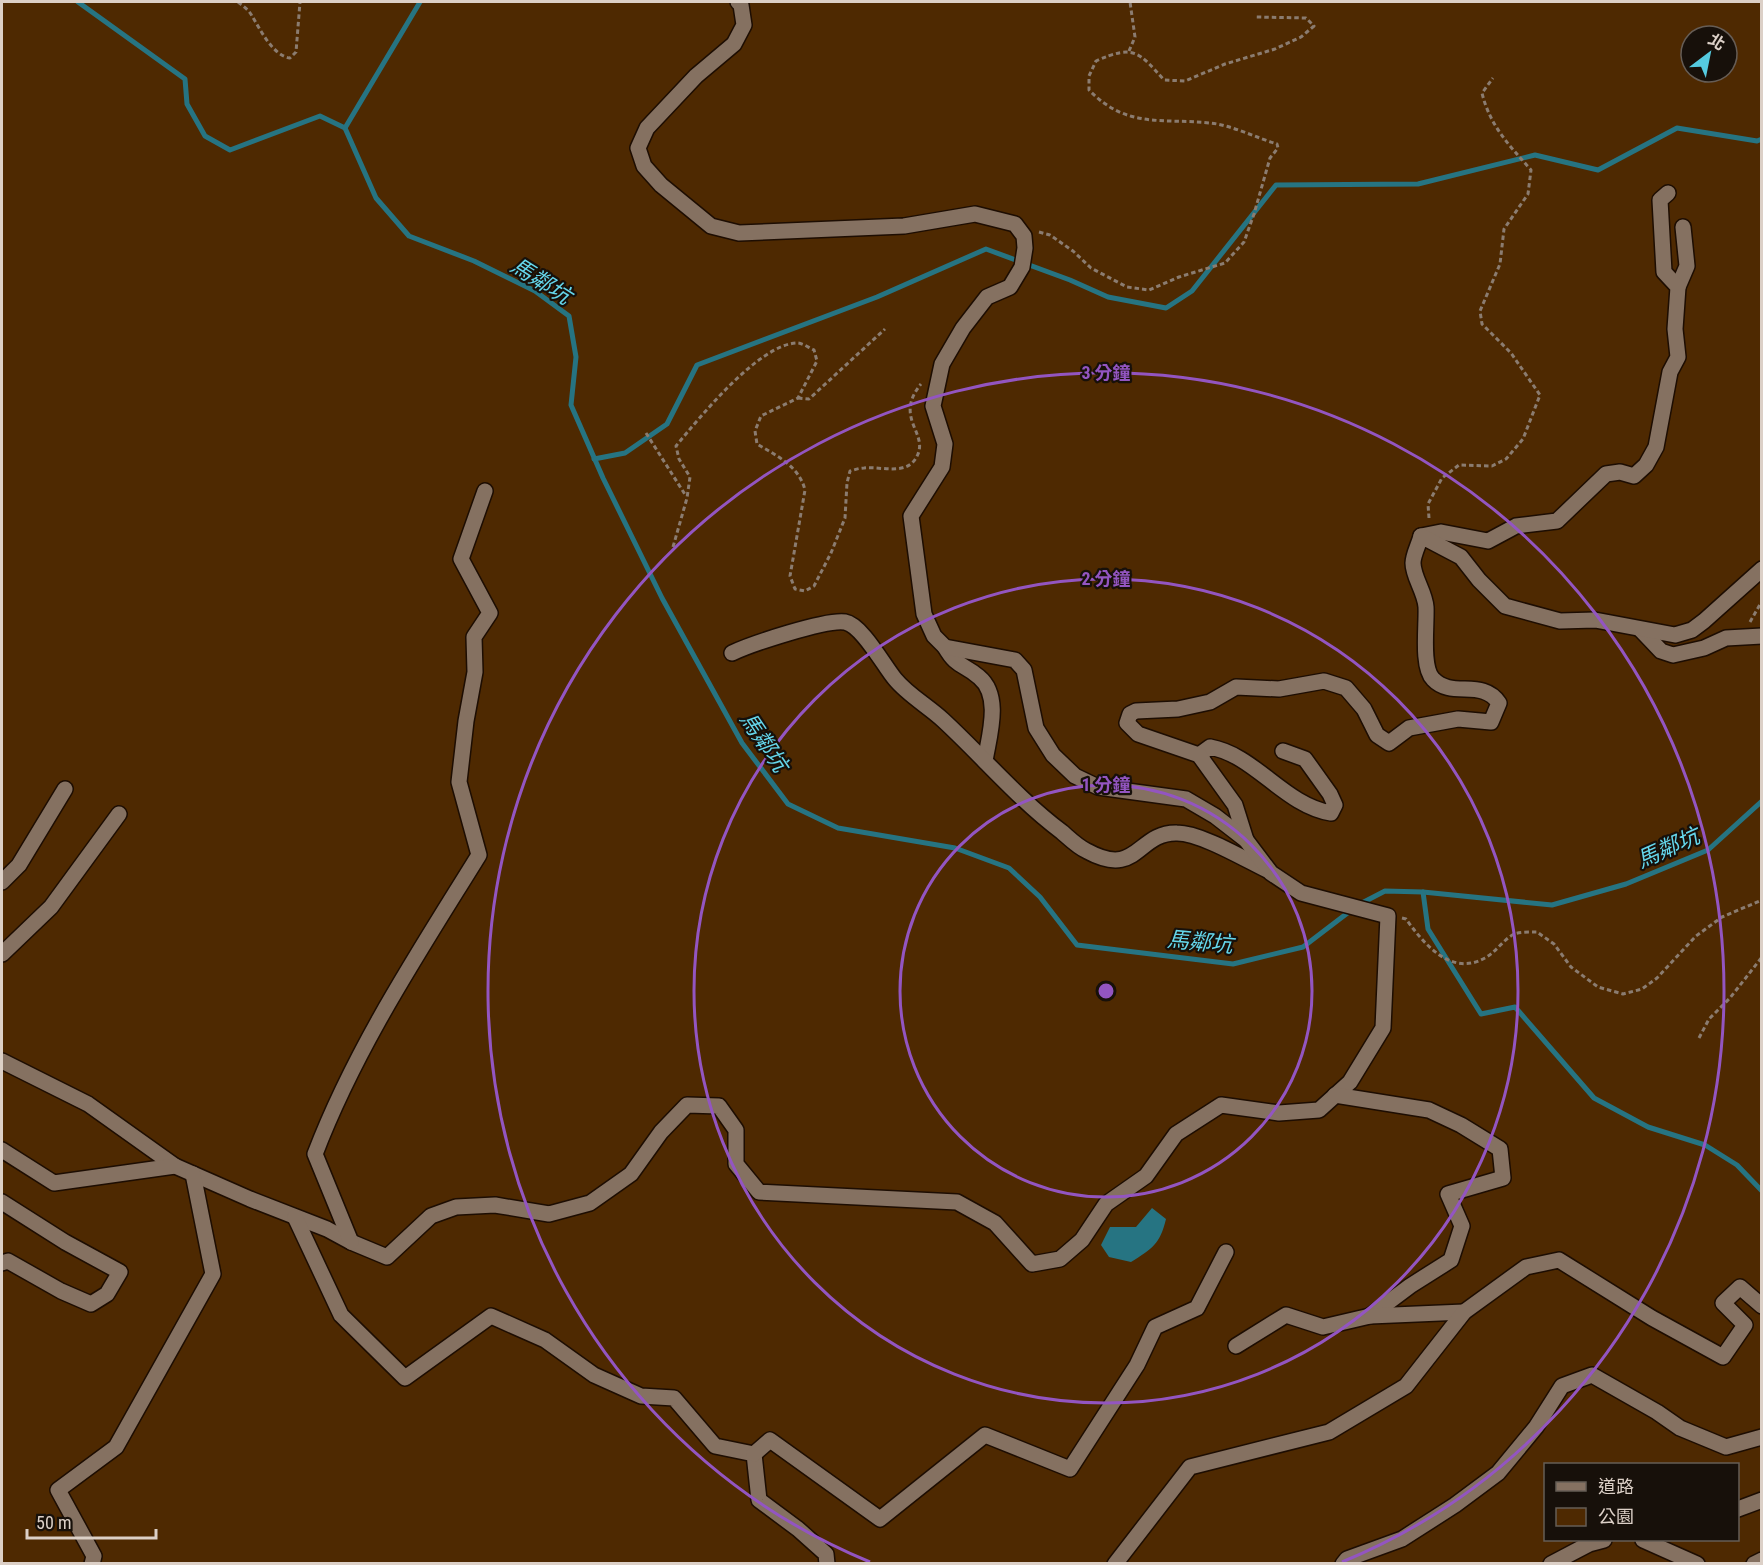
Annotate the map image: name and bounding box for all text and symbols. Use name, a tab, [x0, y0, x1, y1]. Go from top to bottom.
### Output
north arrow	[1679, 24, 1739, 84]
text: 北	[1705, 29, 1729, 54]
water label: 馬鄰坑	[506, 253, 578, 311]
text: 3 分鐘	[1081, 362, 1131, 383]
text: 2 分鐘	[1081, 568, 1131, 589]
water label: 馬鄰坑	[735, 708, 794, 779]
text: 1 分鐘	[1081, 774, 1131, 795]
water label: 馬鄰坑	[1633, 822, 1706, 873]
water label: 馬鄰坑	[1166, 927, 1237, 958]
centre of rings	[1096, 981, 1116, 1001]
legend	[1544, 1463, 1739, 1541]
text: 道路	[1598, 1476, 1634, 1497]
scale bar	[27, 1502, 156, 1540]
text: 公園	[1598, 1506, 1634, 1527]
text: 50 m	[36, 1512, 71, 1533]

